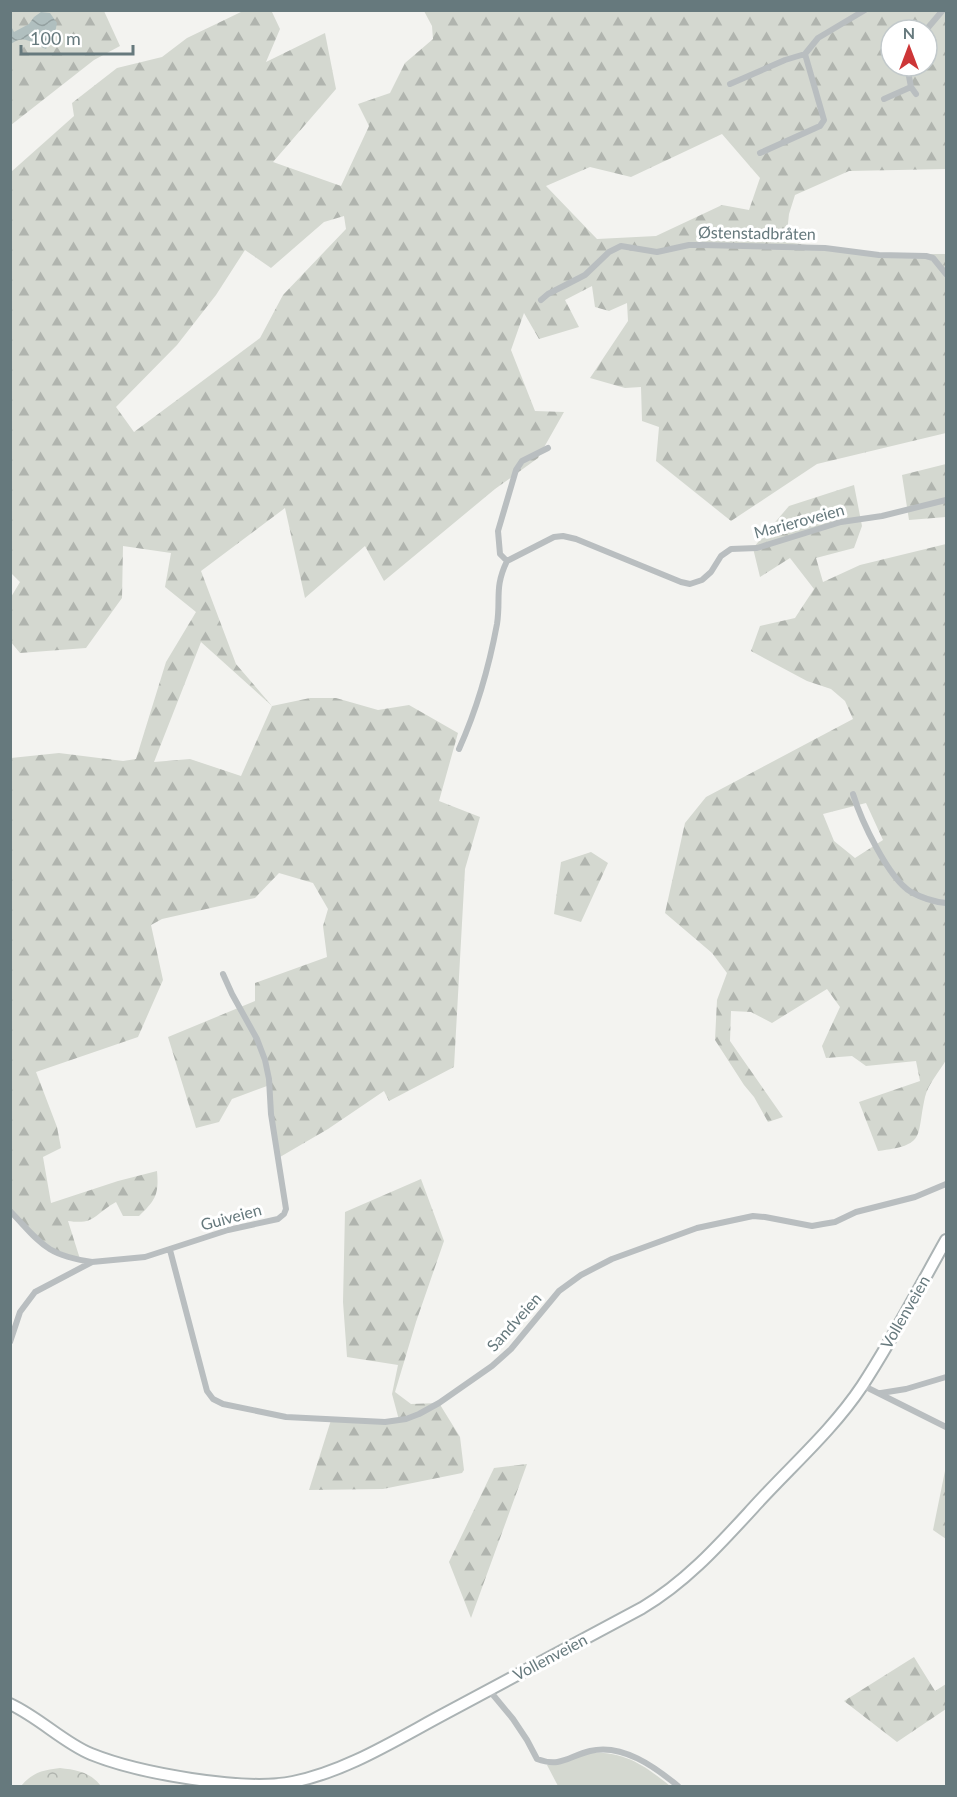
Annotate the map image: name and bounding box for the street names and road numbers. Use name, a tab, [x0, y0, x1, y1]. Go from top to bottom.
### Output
street label: Østenstadbråten	[698, 222, 816, 243]
street label: Marieroveien	[752, 499, 846, 542]
street label: Guiveien	[198, 1199, 263, 1234]
street label: Vollenveien	[876, 1272, 933, 1352]
street label: Sandveien	[482, 1289, 545, 1355]
street label: Vollenveien	[509, 1629, 590, 1684]

